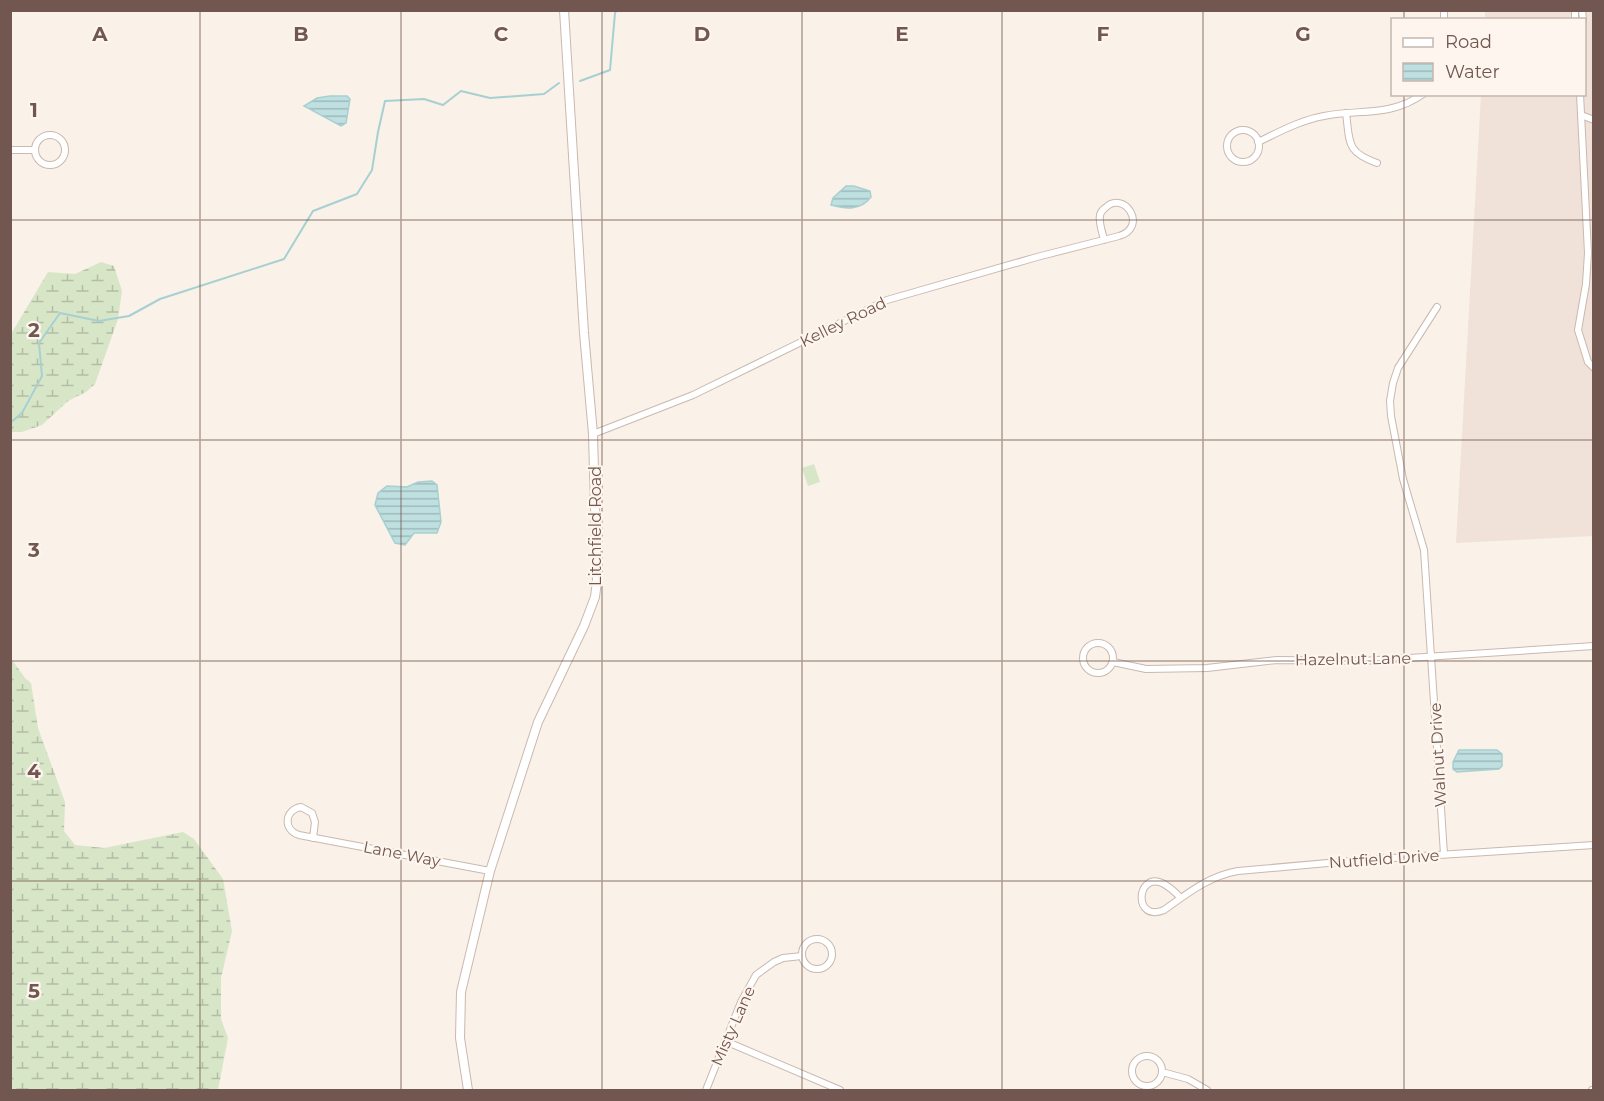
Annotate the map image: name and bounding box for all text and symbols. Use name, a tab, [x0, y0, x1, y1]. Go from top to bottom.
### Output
legend	[1391, 18, 1586, 96]
text: A	[91, 22, 108, 46]
text: B	[293, 22, 309, 46]
text: C	[494, 22, 509, 46]
text: D	[694, 22, 710, 46]
text: E	[895, 22, 909, 46]
text: F	[1097, 22, 1110, 46]
text: G	[1295, 22, 1311, 46]
text: Road	[1445, 31, 1492, 53]
text: Water	[1445, 61, 1500, 83]
text: 1	[30, 98, 38, 122]
street label: Kelley Road	[797, 293, 889, 351]
text: 2	[28, 318, 40, 342]
street label: Litchfield Road	[586, 466, 605, 586]
text: 3	[27, 538, 40, 562]
street label: Hazelnut Lane	[1295, 648, 1411, 670]
street label: Walnut Drive	[1426, 702, 1450, 808]
text: 4	[27, 759, 41, 783]
street label: Lane Way	[362, 837, 443, 871]
street label: Nutfield Drive	[1328, 846, 1440, 872]
text: 5	[28, 979, 40, 1003]
street label: Misty Lane	[707, 983, 759, 1069]

